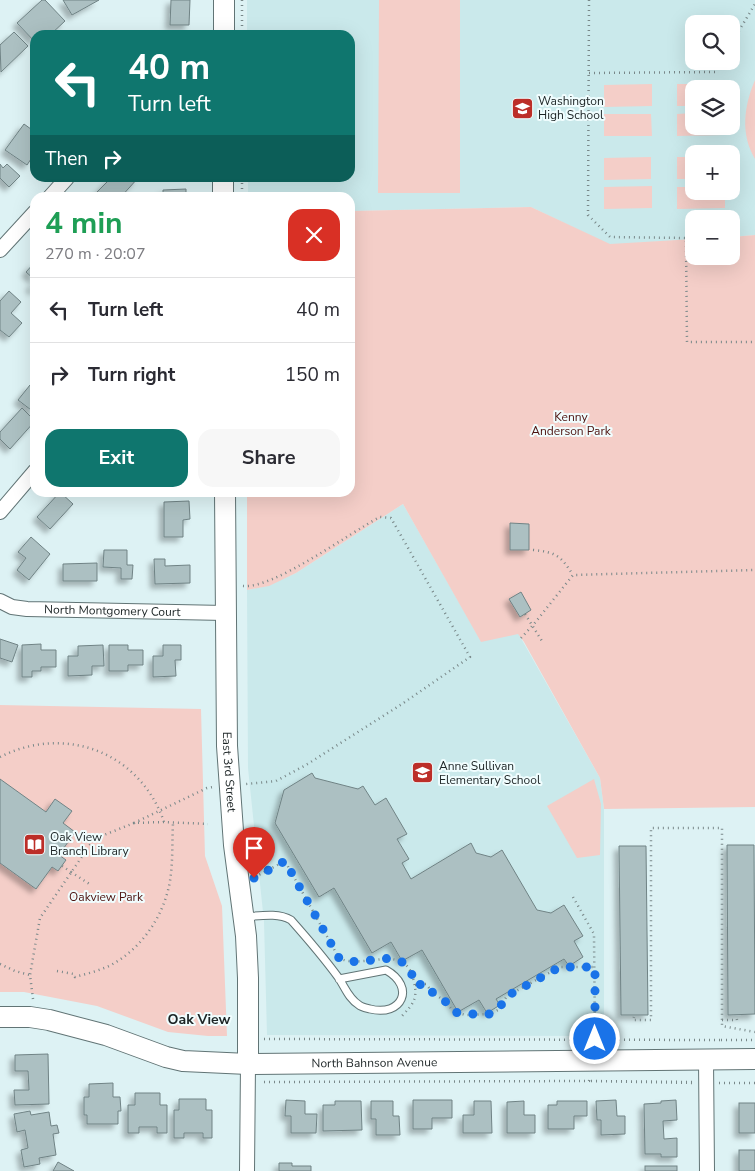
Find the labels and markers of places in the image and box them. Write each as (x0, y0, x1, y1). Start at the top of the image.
place label: Washington High School (538, 93, 604, 123)
school or university icon: Washington High School (510, 96, 534, 120)
place label: Anne Sullivan Elementary School (439, 758, 541, 788)
school or university icon: Anne Sullivan Elementary School (411, 761, 435, 785)
pin (233, 827, 275, 878)
place label: Oak View Branch Library (50, 829, 130, 859)
library icon: Oak View Branch Library (22, 832, 46, 856)

